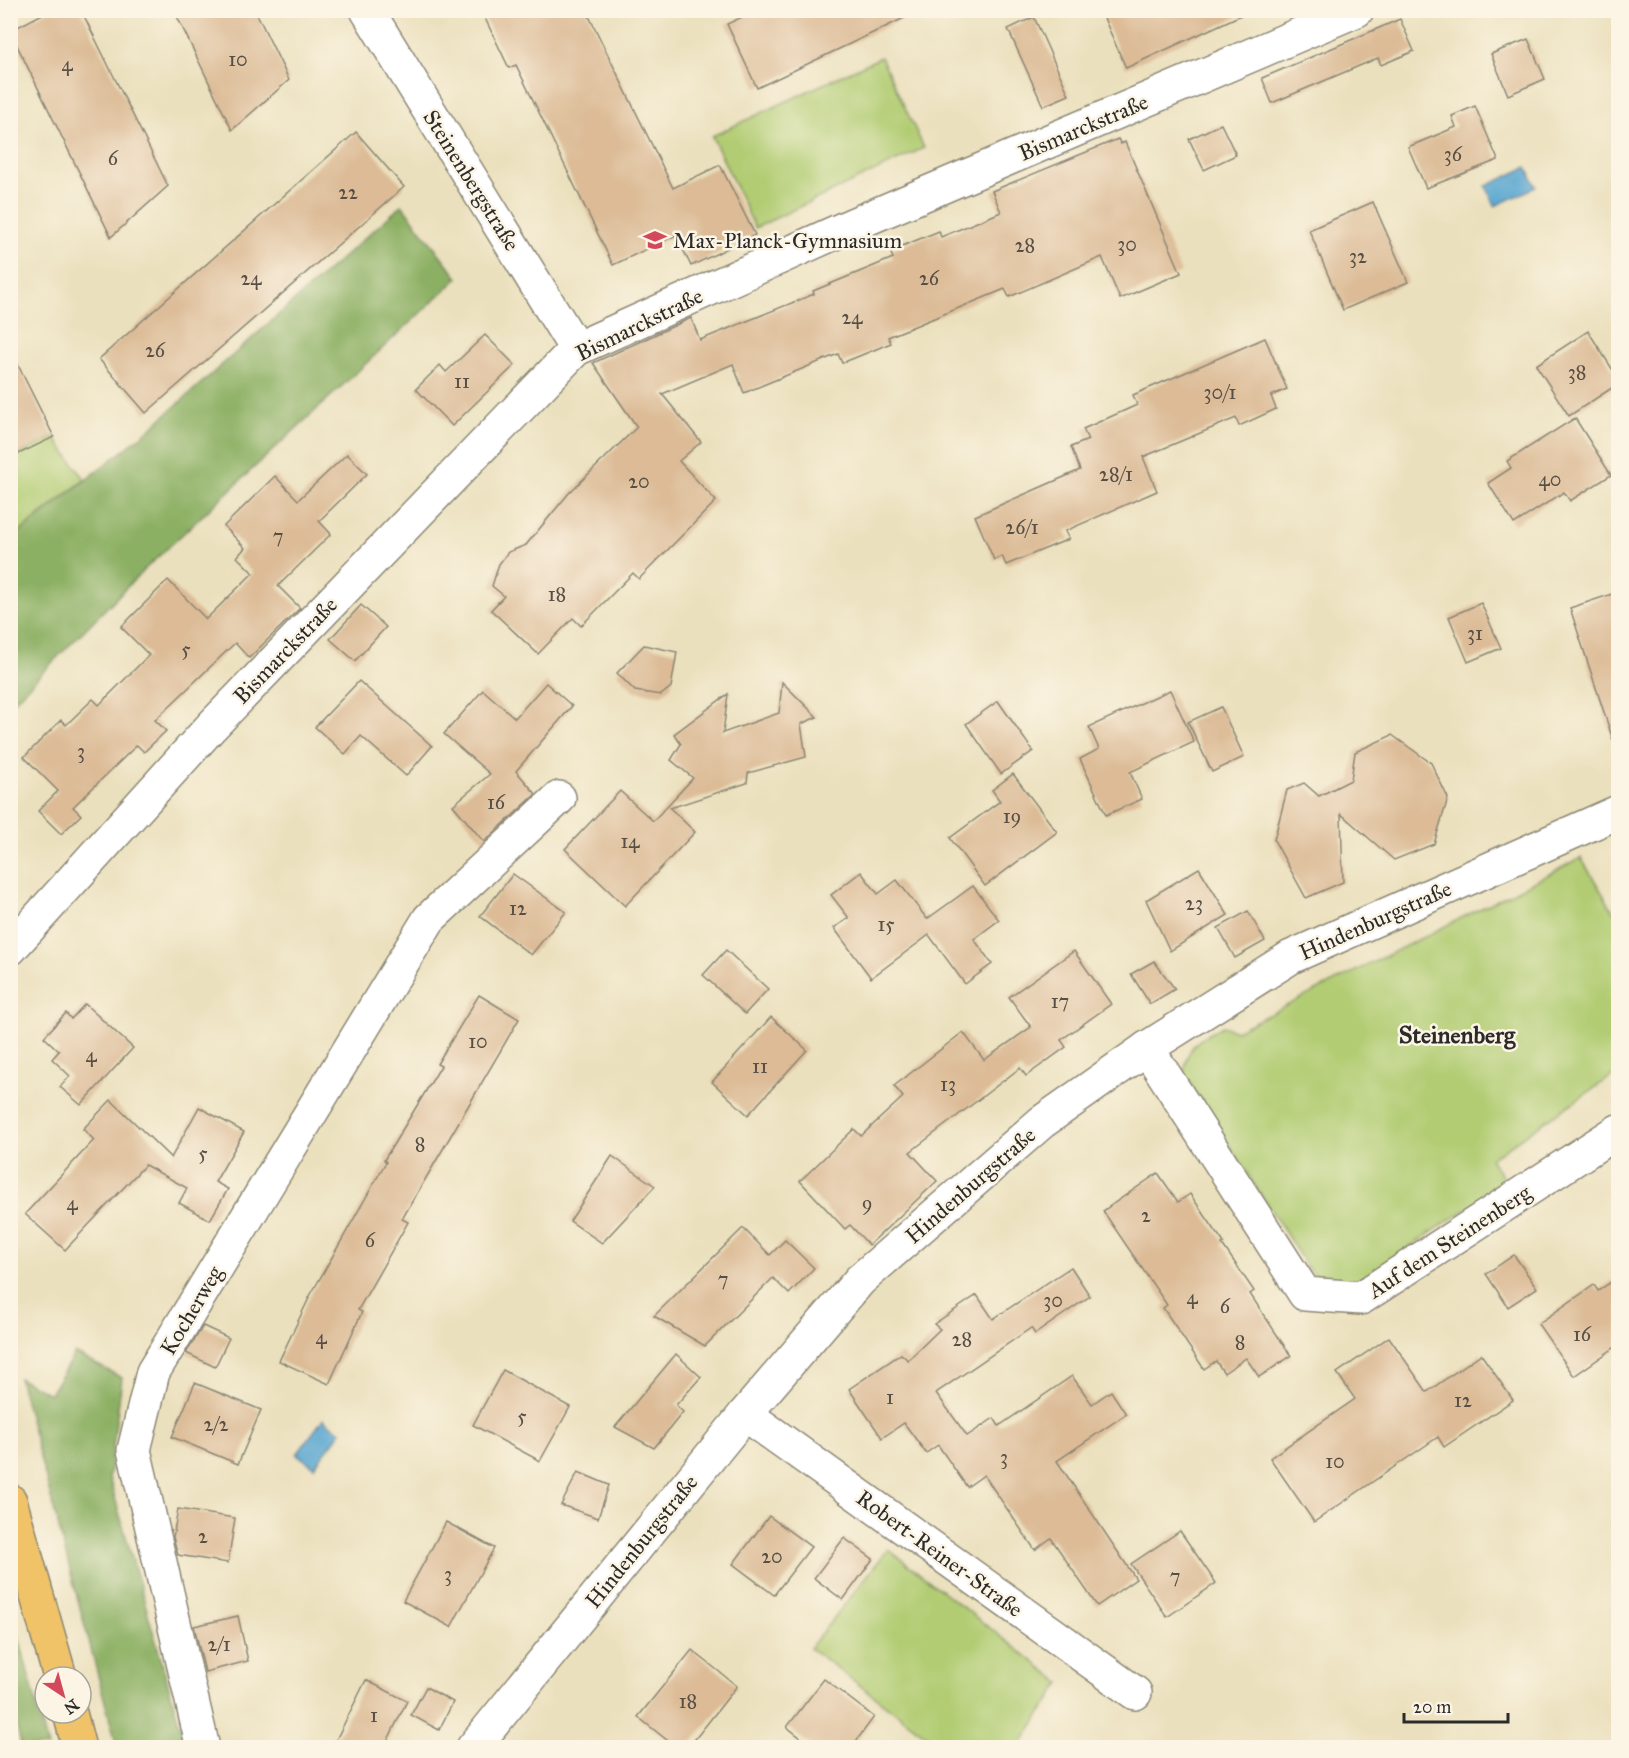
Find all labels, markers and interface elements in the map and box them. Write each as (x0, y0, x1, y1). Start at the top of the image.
house number: 10 (228, 47, 248, 71)
house number: 4 (61, 52, 73, 76)
street label: Bismarckstraße (1014, 88, 1152, 167)
street label: Steinenbergstraße (418, 105, 526, 256)
house number: 36 (1444, 142, 1463, 166)
house number: 6 (108, 146, 119, 170)
house number: 22 (338, 180, 358, 204)
school or university icon: Max-Planck-Gymnasium (642, 227, 668, 253)
place label: Max-Planck-Gymnasium (673, 227, 903, 254)
house number: 30 (1117, 232, 1137, 256)
house number: 28 (1015, 233, 1035, 257)
house number: 32 (1349, 244, 1367, 268)
house number: 24 (240, 266, 262, 290)
house number: 26 (919, 266, 940, 290)
street label: Bismarckstraße (571, 282, 707, 367)
house number: 24 (841, 305, 863, 329)
house number: 26 (145, 338, 166, 362)
house number: 38 (1568, 360, 1586, 384)
house number: 11 (454, 369, 470, 393)
house number: 30/1 (1204, 380, 1237, 404)
house number: 28/1 (1099, 462, 1133, 486)
house number: 40 (1539, 467, 1561, 491)
house number: 20 (628, 469, 650, 493)
house number: 26/1 (1005, 515, 1039, 539)
house number: 7 (273, 524, 283, 548)
house number: 18 (548, 582, 566, 606)
street label: Bismarckstraße (228, 591, 343, 709)
house number: 31 (1467, 621, 1483, 645)
house number: 5 (181, 637, 191, 661)
house number: 3 (77, 739, 85, 763)
house number: 16 (487, 790, 506, 814)
house number: 19 (1003, 804, 1021, 828)
house number: 14 (620, 829, 640, 853)
street label: Hindenburgstraße (1295, 875, 1455, 966)
house number: 23 (1185, 891, 1203, 915)
house number: 12 (509, 896, 527, 920)
house number: 15 (877, 912, 895, 936)
house number: 17 (1051, 989, 1069, 1013)
district label: Steinenberg (1399, 1020, 1516, 1050)
house number: 10 (468, 1029, 488, 1053)
house number: 4 (85, 1043, 97, 1067)
house number: 11 (752, 1054, 768, 1078)
house number: 13 (940, 1072, 956, 1096)
street label: Hindenburgstraße (900, 1121, 1041, 1249)
house number: 8 (415, 1132, 425, 1156)
house number: 5 (198, 1141, 208, 1165)
street label: Auf dem Steinenberg (1362, 1178, 1536, 1305)
house number: 4 (66, 1191, 78, 1215)
house number: 9 (862, 1191, 872, 1215)
house number: 2 (1141, 1203, 1151, 1227)
house number: 6 (365, 1228, 376, 1252)
street label: Kocherweg (154, 1260, 229, 1360)
house number: 7 (718, 1267, 728, 1291)
house number: 4 (1186, 1285, 1198, 1309)
house number: 30 (1043, 1288, 1063, 1312)
house number: 6 (1220, 1294, 1231, 1318)
house number: 16 (1573, 1322, 1592, 1346)
house number: 4 (315, 1325, 327, 1349)
house number: 28 (952, 1327, 972, 1351)
house number: 8 (1235, 1330, 1245, 1354)
house number: 1 (886, 1385, 894, 1409)
house number: 12 (1454, 1388, 1472, 1412)
house number: 5 (517, 1404, 527, 1428)
house number: 2/2 (203, 1412, 229, 1436)
house number: 3 (1000, 1445, 1008, 1469)
house number: 10 (1325, 1449, 1345, 1473)
street label: Hindenburgstraße (579, 1469, 703, 1613)
street label: Robert-Reiner-Straße (851, 1484, 1028, 1623)
house number: 2 (198, 1524, 208, 1548)
house number: 20 (761, 1544, 783, 1568)
house number: 3 (444, 1562, 452, 1586)
house number: 7 (1170, 1564, 1180, 1588)
house number: 2/1 (207, 1632, 231, 1656)
north arrow (33, 1665, 93, 1725)
scale bar (1404, 1686, 1508, 1724)
house number: 18 (679, 1689, 697, 1713)
text: N (60, 1695, 83, 1719)
text: 20 m (1413, 1696, 1451, 1718)
house number: 1 (370, 1703, 378, 1727)

